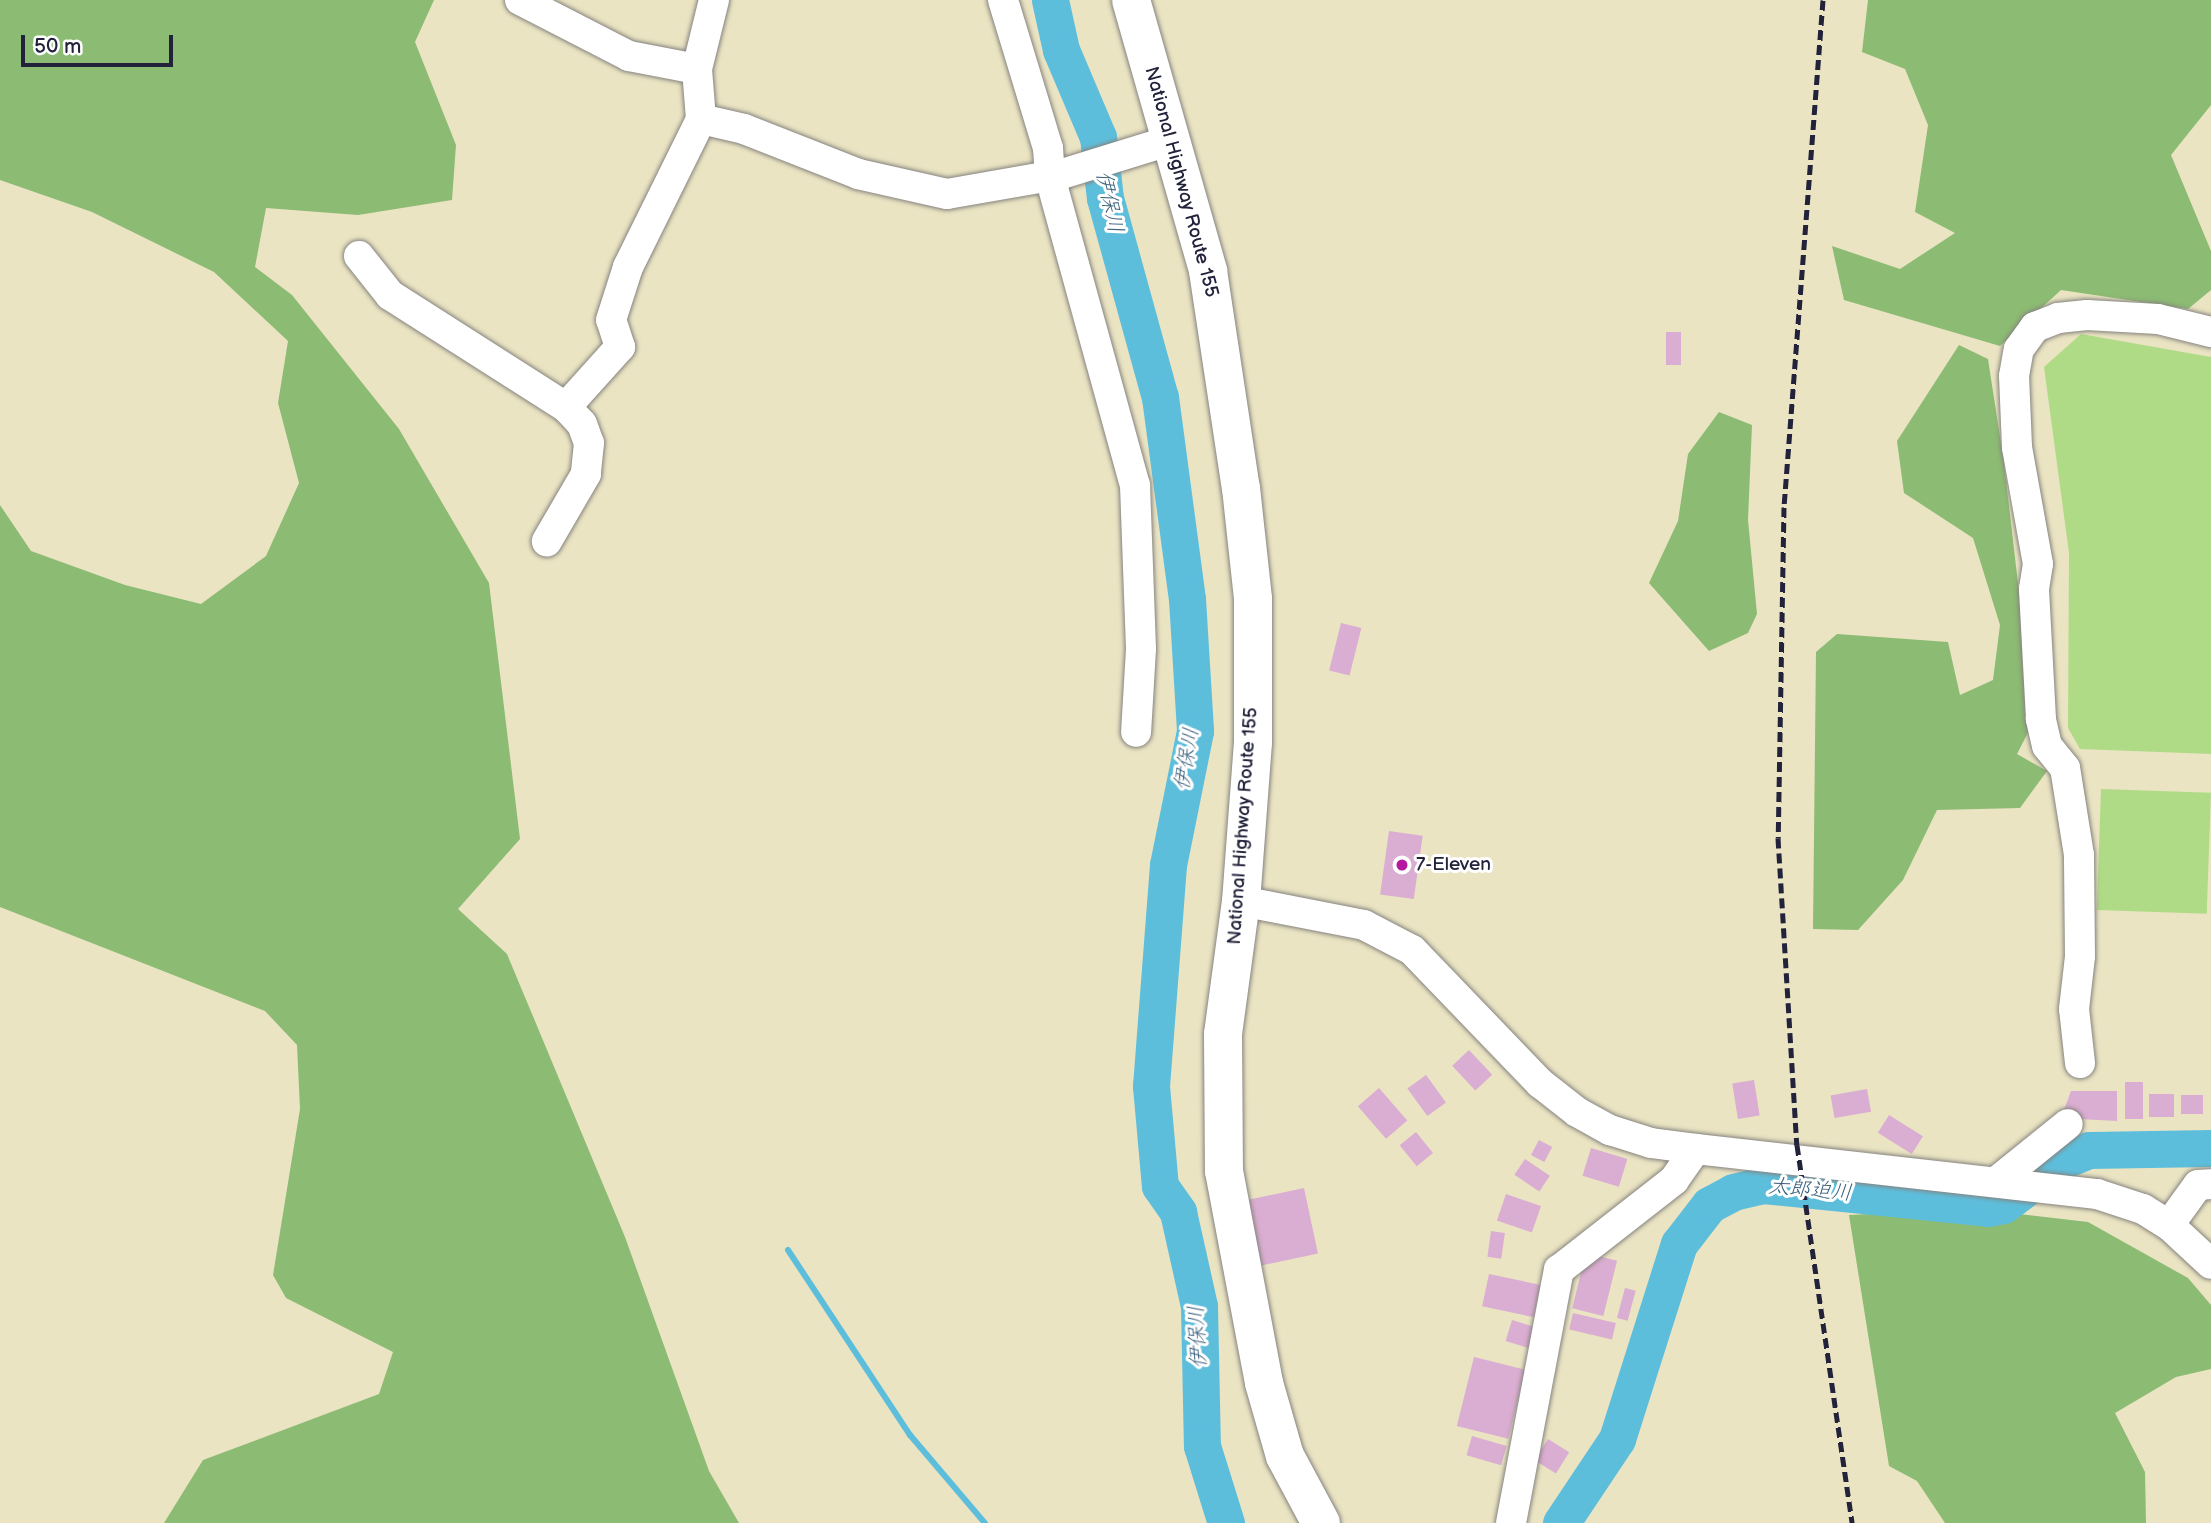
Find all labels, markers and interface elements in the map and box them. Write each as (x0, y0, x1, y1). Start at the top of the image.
scale bar (24, 21, 177, 65)
text: 50 m (34, 34, 81, 59)
street label: National Highway Route 155 (1139, 64, 1223, 300)
water label: 伊保川 (1090, 169, 1128, 235)
street label: National Highway Route 155 (1223, 706, 1263, 946)
water label: 伊保川 (1170, 726, 1204, 792)
place label: 7-Eleven (1416, 854, 1491, 876)
marker: 7-Eleven (1394, 857, 1410, 873)
water label: 太郎迫川 (1767, 1174, 1853, 1206)
water label: 伊保川 (1184, 1305, 1212, 1369)

